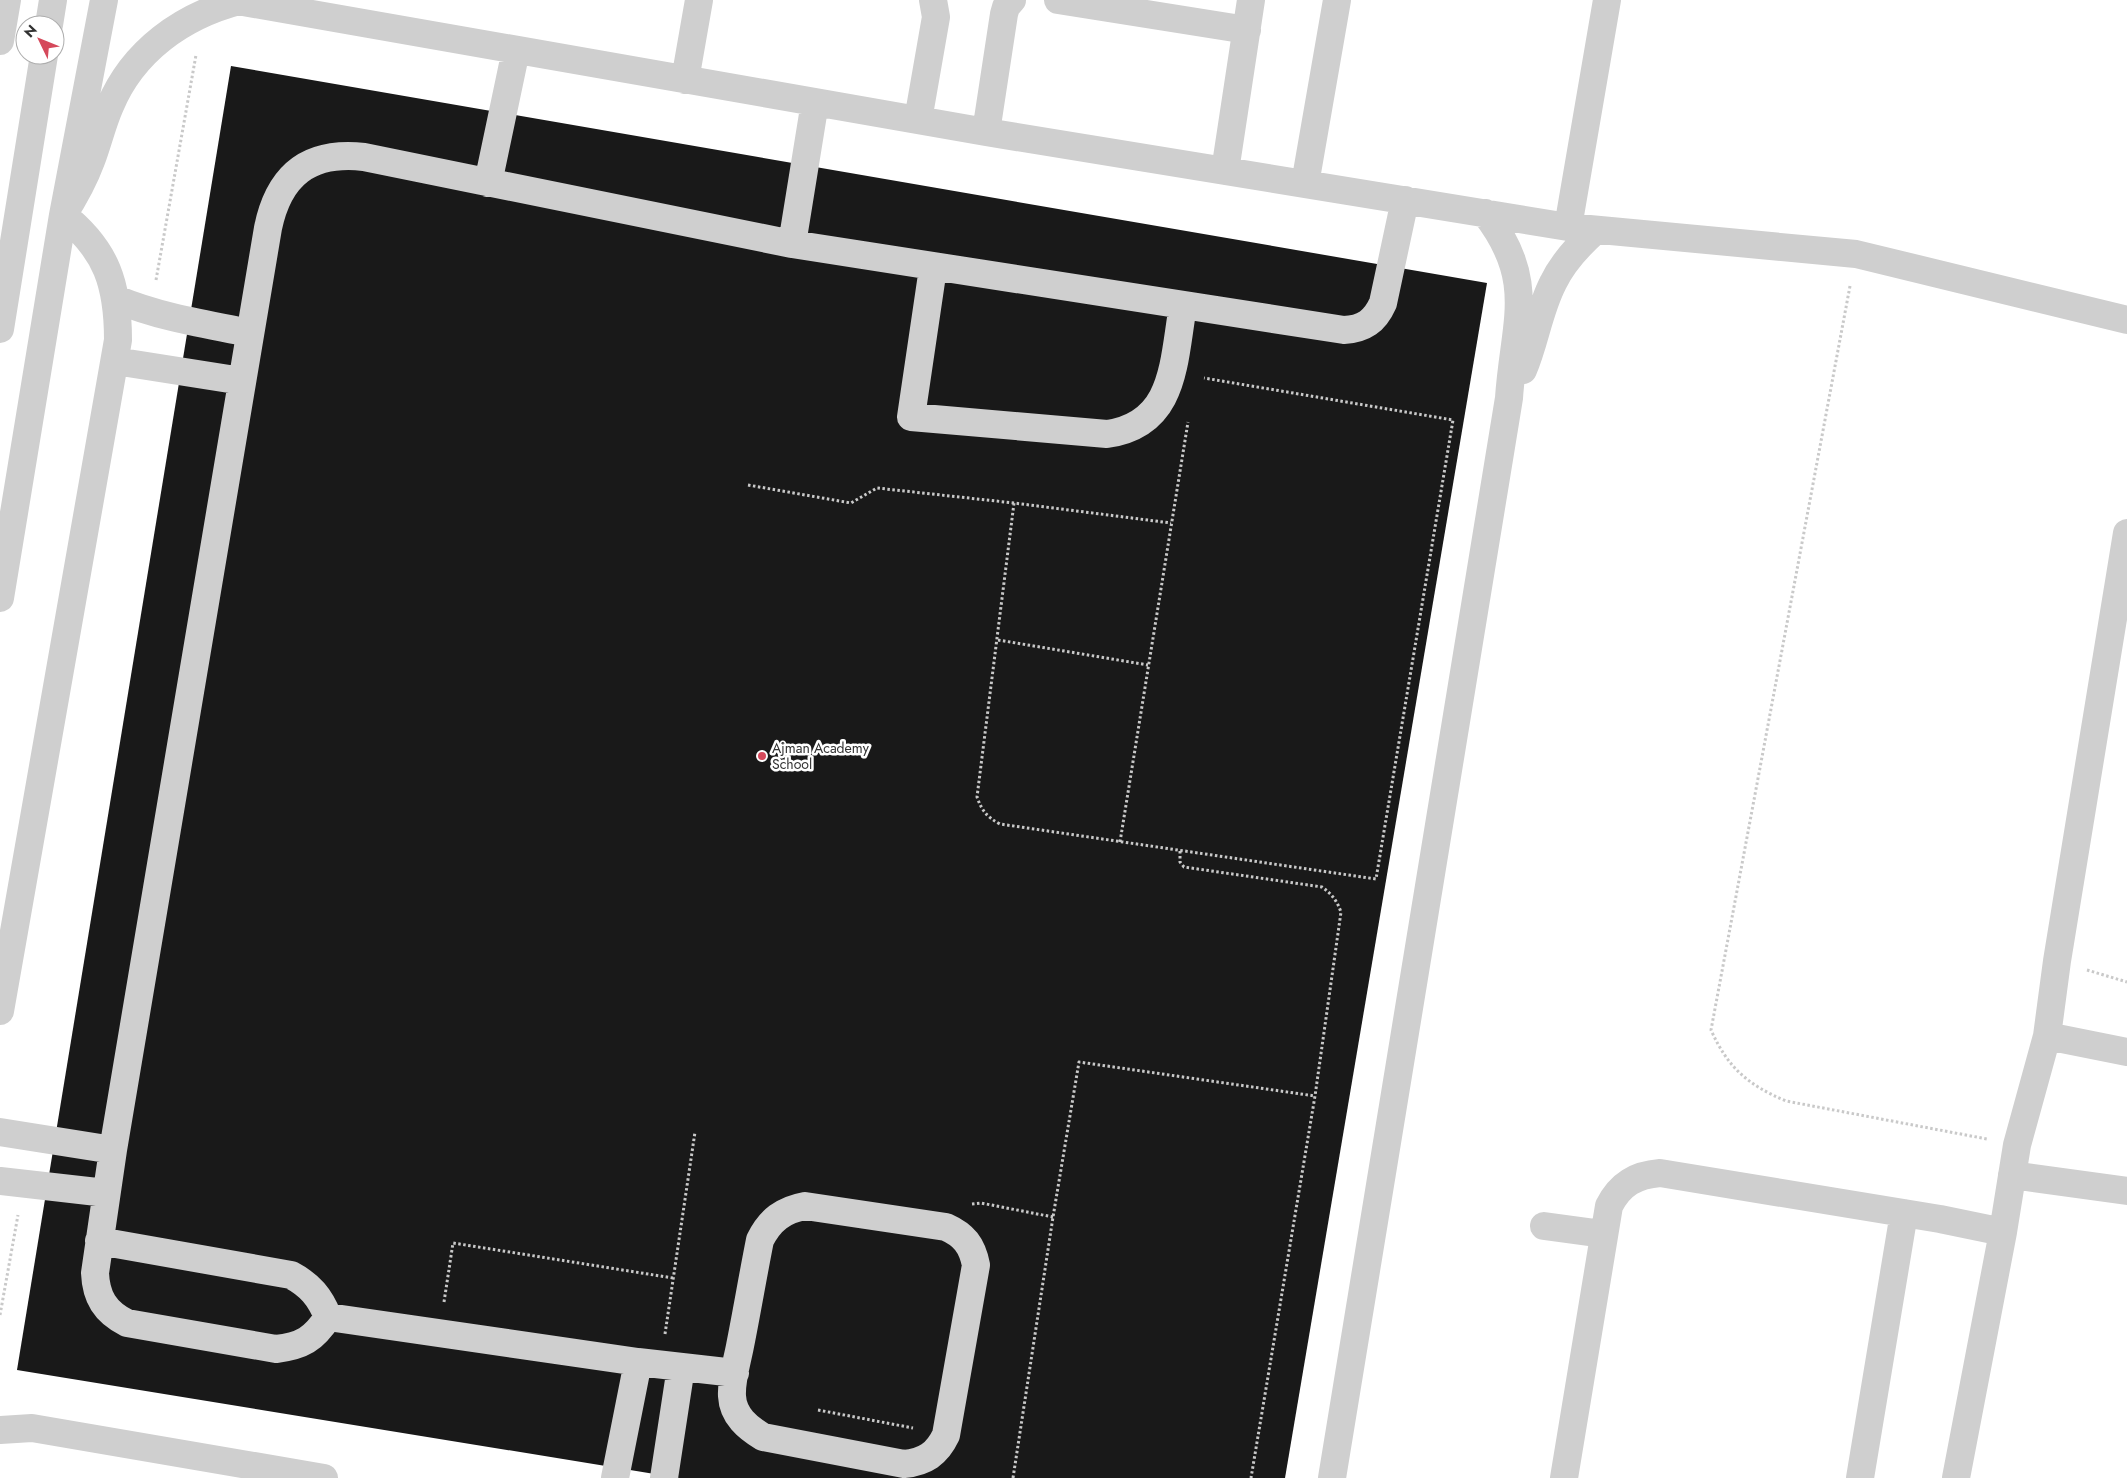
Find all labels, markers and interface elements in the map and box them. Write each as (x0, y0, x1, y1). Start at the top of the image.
north arrow (15, 15, 65, 65)
text: N (19, 20, 42, 42)
place label: Ajman Academy School (772, 738, 870, 774)
marker: Ajman Academy School (756, 750, 768, 762)

